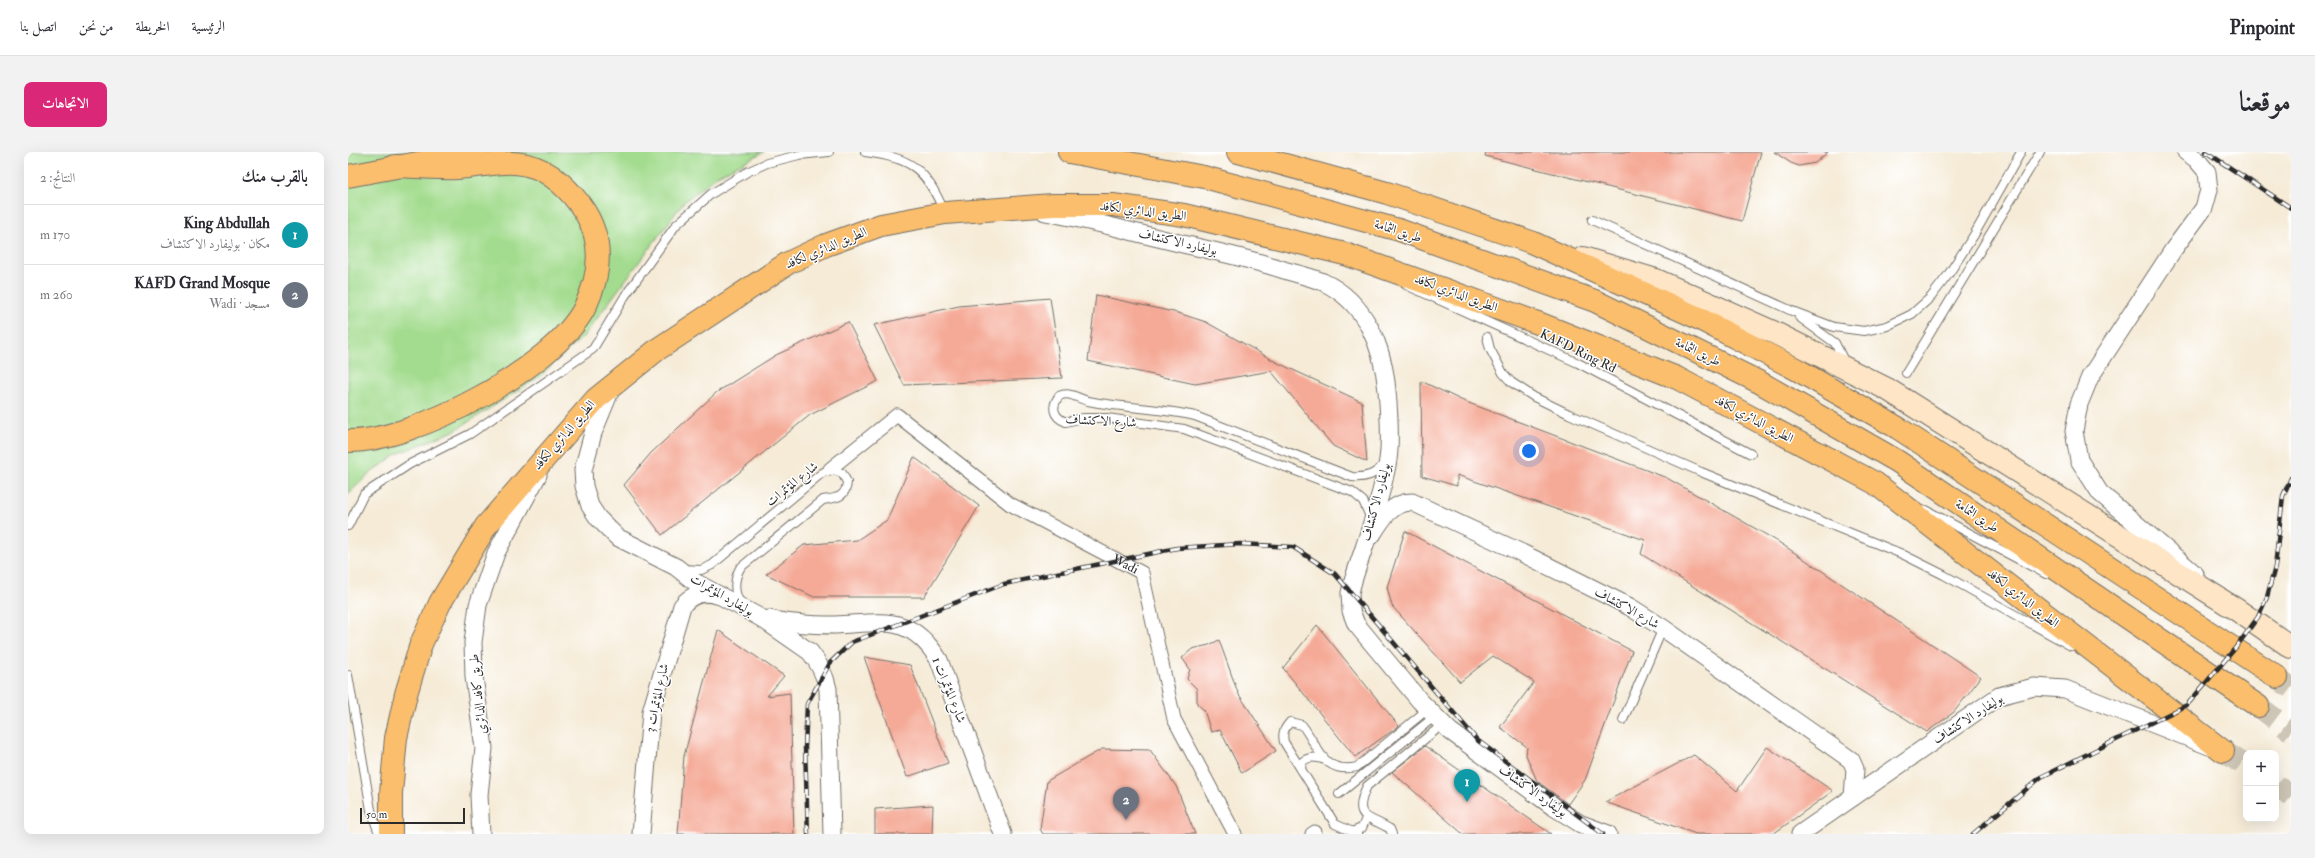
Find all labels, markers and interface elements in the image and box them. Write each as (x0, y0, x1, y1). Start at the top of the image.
text: Pinpoint (2230, 16, 2295, 40)
text: اتصل بنا (20, 18, 57, 35)
text: من نحن (79, 18, 113, 35)
text: الخريطة (135, 18, 169, 35)
text: الرئيسية (191, 18, 225, 35)
button: الاتجاهات (24, 82, 107, 127)
text: موقعنا (2239, 85, 2291, 120)
text: بالقرب منك (242, 166, 308, 187)
text: النتائج: 2 (40, 170, 75, 186)
street label: الطريق الدائري لكافد (1099, 198, 1187, 226)
text: King Abdullah (183, 214, 270, 233)
street label: طريق الثمامة (1372, 216, 1424, 246)
street label: الطريق الدائري لكافد (783, 224, 870, 274)
street label: بوليفارد الاكتشاف (1137, 225, 1219, 259)
text: 170 m (40, 227, 70, 243)
text: 1 (293, 227, 297, 243)
text: مكان · بوليفارد الاكتشاف (160, 236, 270, 252)
street label: الطريق الدائري لكافد (1412, 271, 1500, 317)
text: KAFD Grand Mosque (134, 274, 270, 293)
text: 260 m (40, 287, 73, 303)
text: 2 (292, 287, 298, 303)
text: مسجد · Wadi (209, 296, 270, 312)
street label: KAFD Ring Rd (1537, 326, 1619, 377)
street label: طريق الثمامة (1673, 334, 1723, 370)
street label: الطريق الدائري لكافد (1711, 391, 1796, 448)
street label: الطريق الدائري لكافد (529, 397, 600, 474)
street label: شارع الاكتشاف (1065, 411, 1137, 434)
your location (1519, 441, 1539, 461)
street label: شارع المؤتمرات (763, 458, 823, 512)
street label: بوليفارد الاكتشاف (1358, 461, 1394, 543)
street label: طريق الثمامة (1952, 496, 2002, 536)
street label: Wadi (1109, 550, 1142, 578)
street label: الطريق الدائري لكافد (1983, 565, 2062, 633)
street label: بوليفارد المؤتمرات (687, 570, 757, 620)
street label: شارع الاكتشاف (1590, 584, 1662, 635)
street label: طريق كافد الدائري (466, 653, 492, 735)
street label: شارع المؤتمرات 1 (926, 655, 969, 726)
street label: شارع المؤتمرات 3 (642, 662, 675, 735)
street label: بوليفارد الاكتشاف (1930, 690, 2006, 748)
map controls (2243, 750, 2279, 822)
button: + (2243, 750, 2279, 786)
street label: بوليفارد الاكتشاف (1496, 761, 1570, 821)
pin: 1 (1454, 769, 1480, 802)
button: − (2243, 786, 2279, 822)
pin: 2 (1113, 787, 1139, 820)
scale bar (360, 806, 465, 825)
text: 50 m (366, 808, 387, 821)

